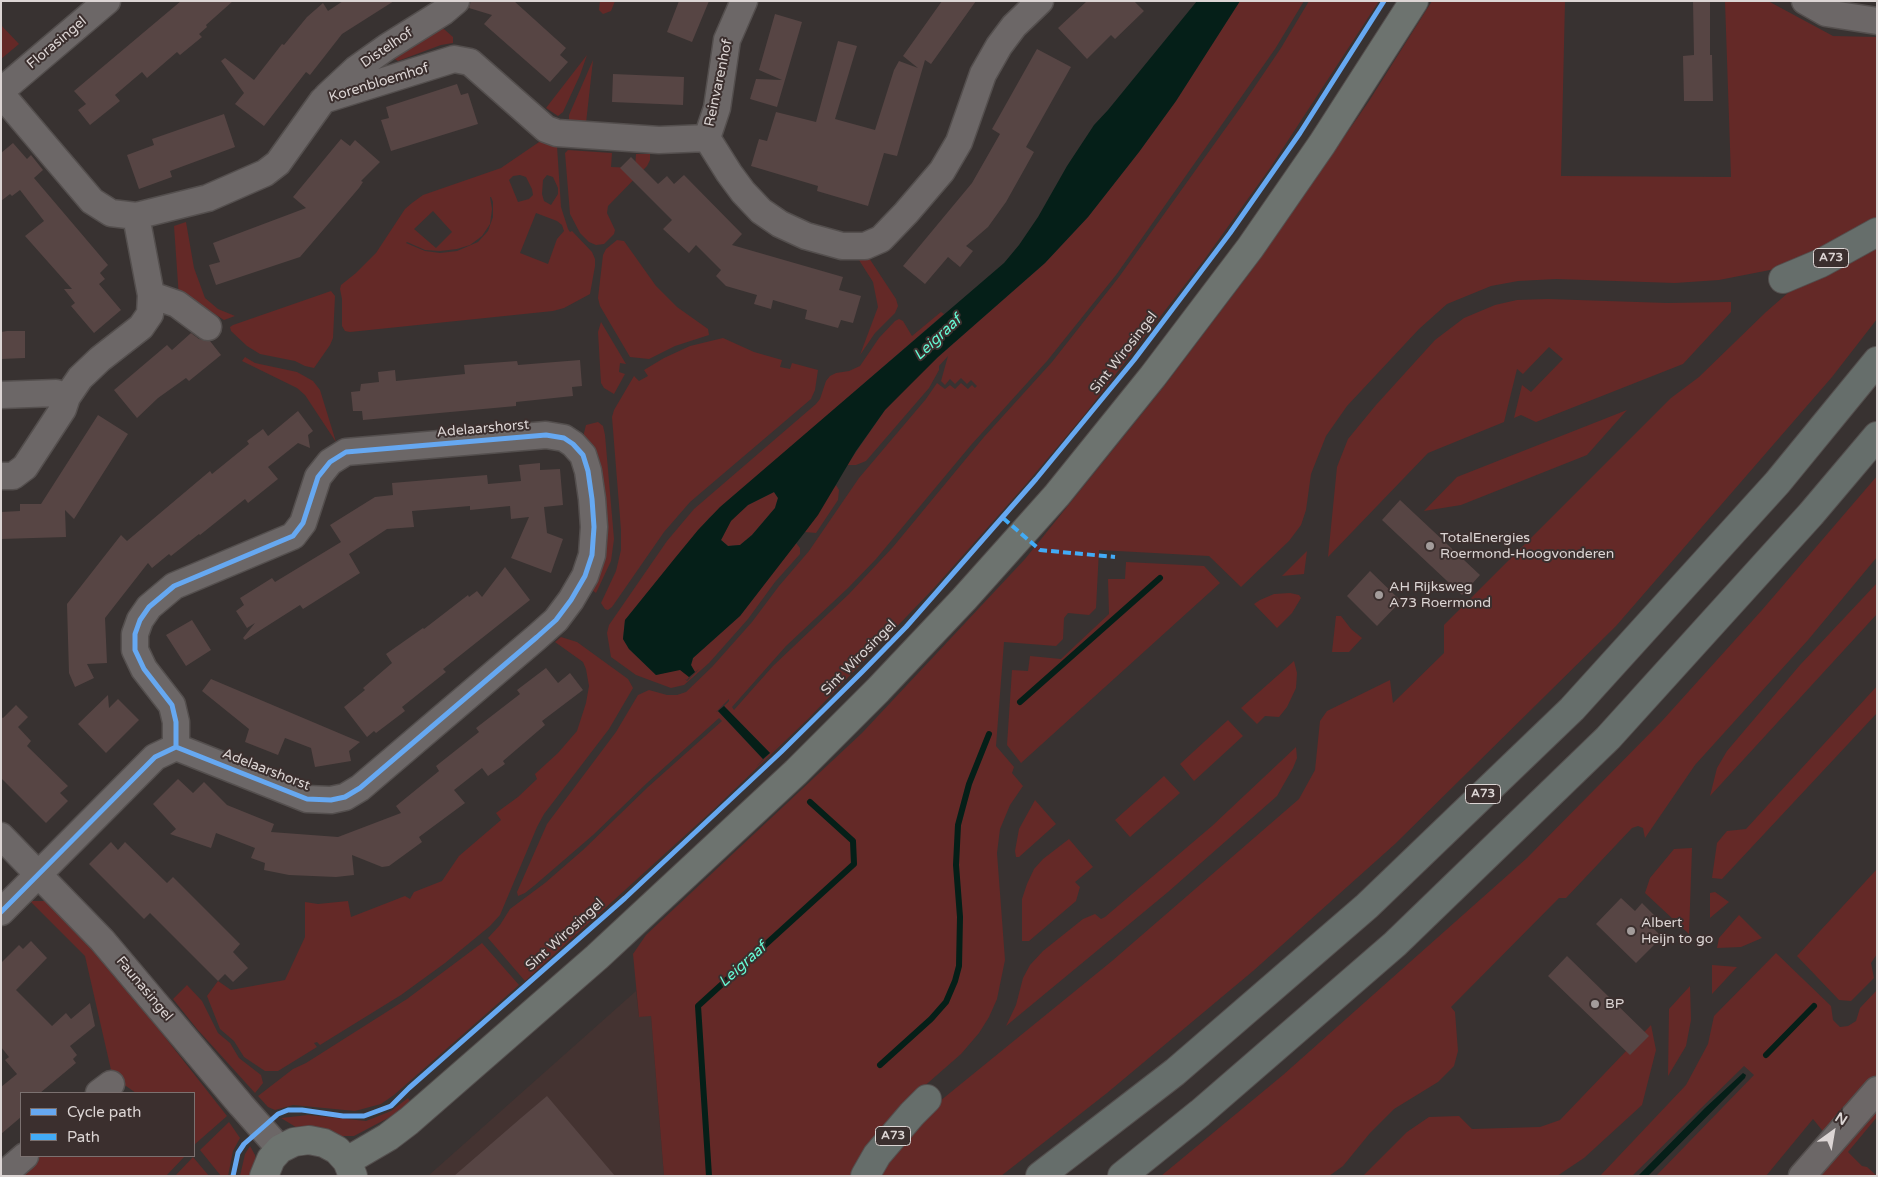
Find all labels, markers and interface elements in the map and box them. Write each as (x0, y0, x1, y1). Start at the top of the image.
street label: Florasingel (24, 13, 90, 73)
street label: Distelhof (358, 24, 416, 72)
street label: Reinvarenhof (702, 38, 736, 128)
street label: Korenbloemhof (327, 60, 431, 106)
road number: A73 (1814, 248, 1848, 268)
street label: Sint Wirosingel (1087, 309, 1161, 397)
water label: Leigraaf (910, 311, 966, 365)
street label: Adelaarshorst (436, 417, 530, 441)
place label: TotalEnergies Roermond-Hoogvonderen (1440, 530, 1614, 562)
marker: TotalEnergies Roermond-Hoogvonderen (1424, 540, 1436, 552)
place label: AH Rijksweg A73 Roermond (1389, 579, 1491, 612)
marker: AH Rijksweg A73 Roermond (1373, 589, 1385, 601)
street label: Sint Wirosingel (818, 617, 900, 699)
street label: Adelaarshorst (220, 746, 312, 794)
road number: A73 (1466, 784, 1500, 804)
street label: Sint Wirosingel (522, 895, 608, 975)
place label: Albert Heijn to go (1641, 915, 1713, 948)
marker: Albert Heijn to go (1625, 925, 1637, 937)
water label: Leigraaf (715, 939, 771, 991)
street label: Faunasingel (112, 953, 176, 1025)
place label: BP (1605, 996, 1624, 1012)
marker: BP (1589, 998, 1601, 1010)
legend (20, 1092, 195, 1157)
text: Cycle path (67, 1103, 141, 1121)
north arrow (1808, 1107, 1858, 1157)
text: N (1832, 1109, 1850, 1129)
road number: A73 (876, 1126, 910, 1146)
text: Path (67, 1128, 100, 1146)

